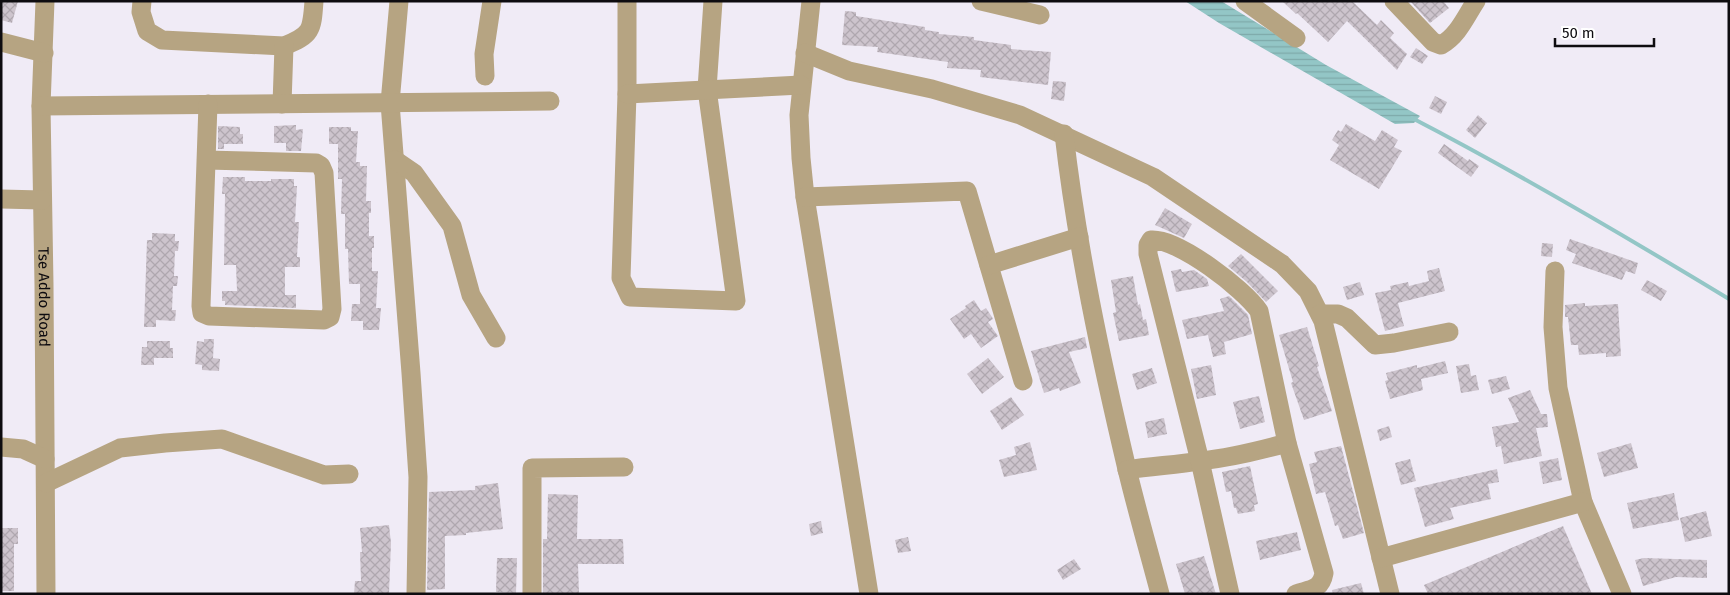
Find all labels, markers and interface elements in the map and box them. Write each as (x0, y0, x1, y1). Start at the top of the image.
scale bar (1555, 15, 1654, 47)
text: 50 m (1562, 24, 1595, 42)
street label: Tse Addo Road (34, 247, 53, 347)

